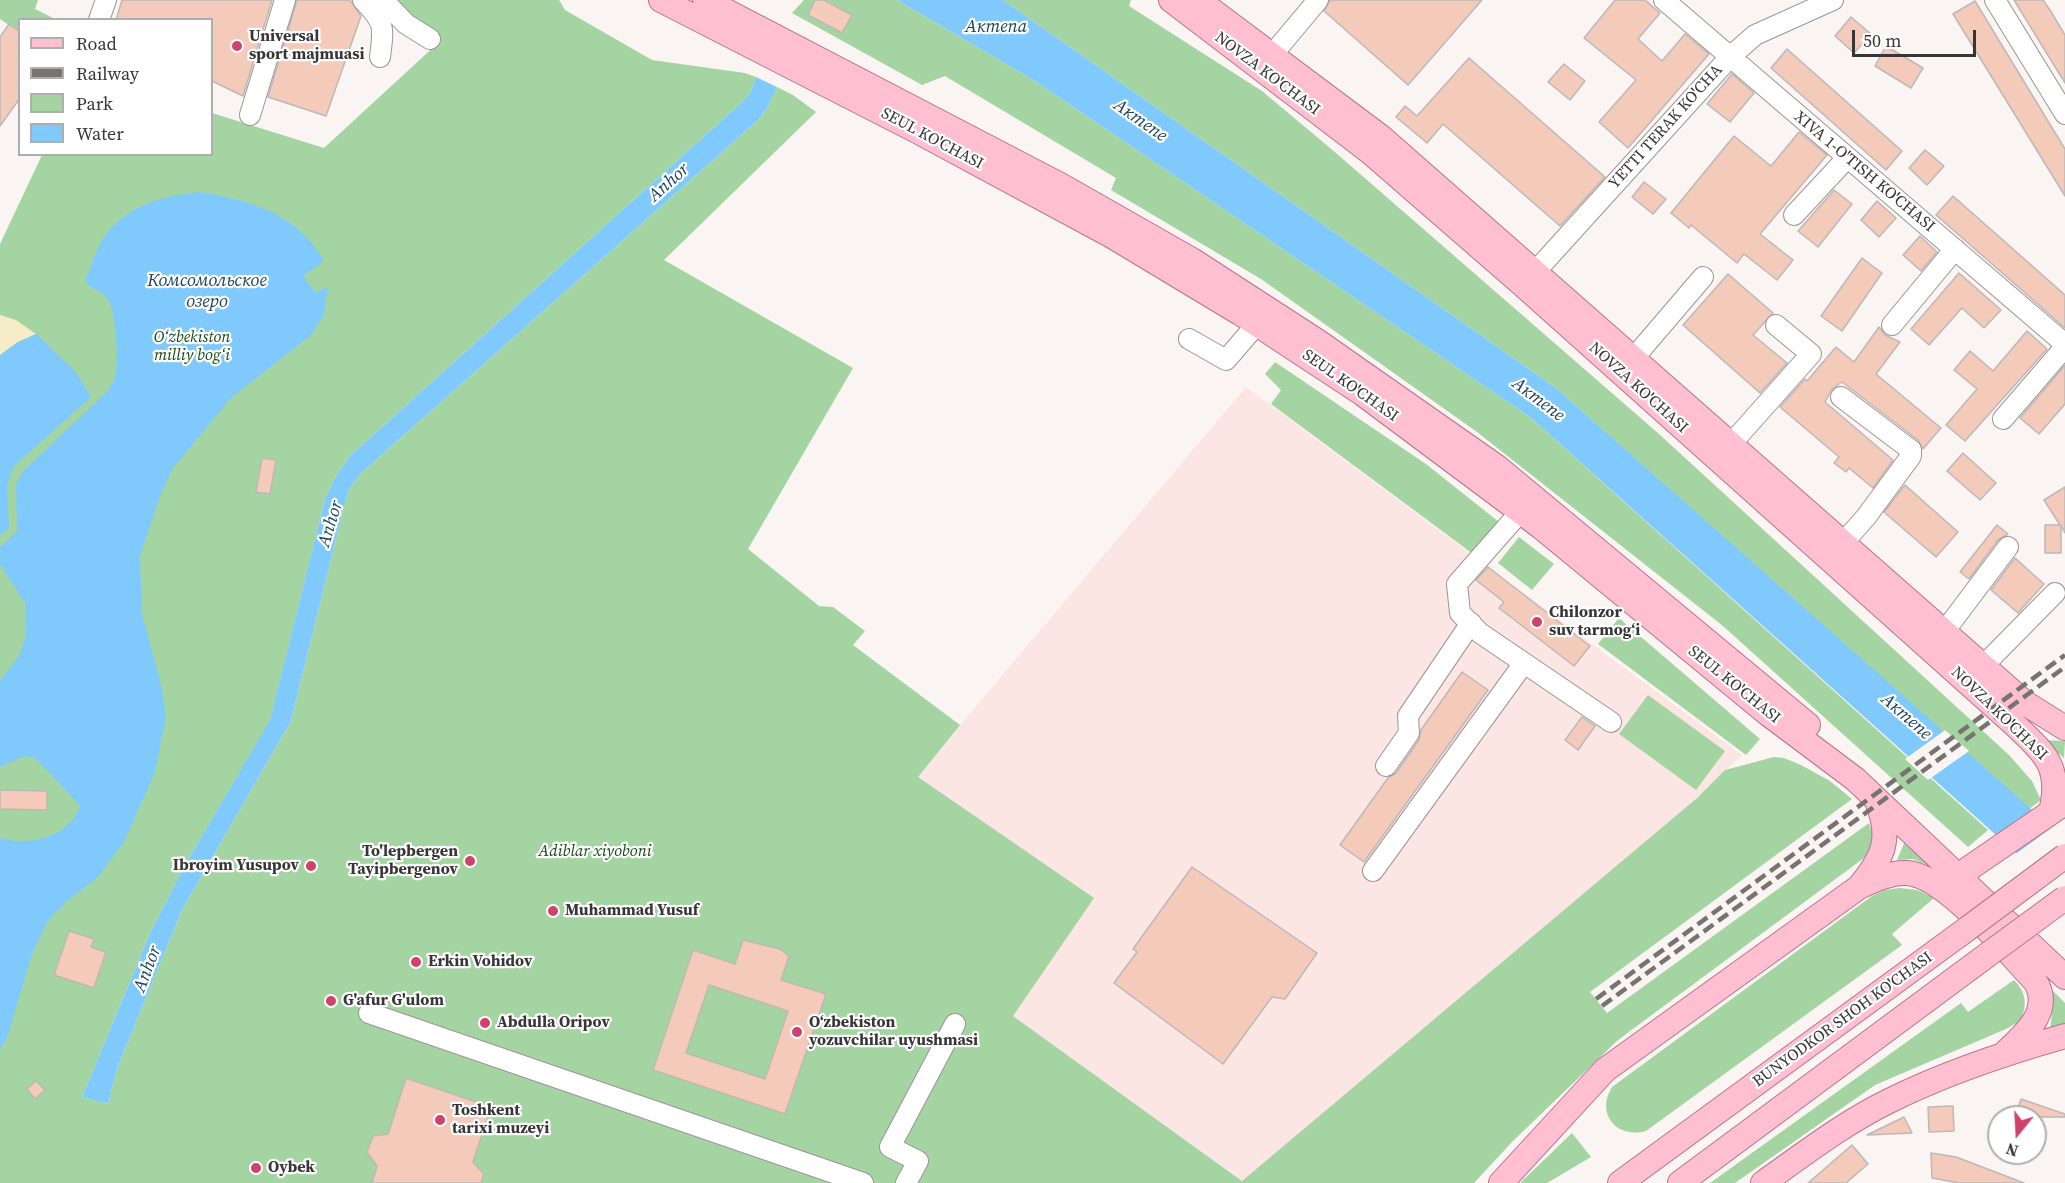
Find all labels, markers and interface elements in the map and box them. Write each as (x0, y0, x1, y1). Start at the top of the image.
water label: Актепа (965, 16, 1027, 38)
legend (18, 18, 213, 156)
scale bar (1855, 18, 1980, 56)
place label: Universal sport majmuasi (249, 27, 364, 65)
street label: NOVZA KO'CHASI (1211, 28, 1323, 120)
text: 50 m (1863, 28, 1901, 53)
text: Road (76, 31, 117, 56)
marker: Universal sport majmuasi (230, 39, 244, 53)
text: Railway (76, 61, 139, 86)
street label: YETTI TERAK KO'CHA (1605, 61, 1727, 193)
text: Park (76, 91, 113, 116)
water label: Актепе (1109, 95, 1171, 147)
street label: SEUL KO'CHASI (878, 104, 986, 174)
street label: XIVA 1-O'TISH KO'CHASI (1790, 108, 1938, 236)
text: Water (76, 121, 124, 146)
water label: Anhor (644, 159, 694, 207)
water label: Комсомольское озеро (147, 270, 267, 312)
park label: Oʻzbekiston milliy bogʻi (154, 328, 230, 366)
street label: NOVZA KO'CHASI (1584, 338, 1692, 438)
street label: SEUL KO'CHASI (1298, 346, 1402, 426)
water label: Актепе (1508, 373, 1568, 427)
water label: Anhor (314, 498, 348, 550)
place label: Chilonzor suv tarmog‘i (1549, 603, 1640, 641)
marker: Chilonzor suv tarmog‘i (1530, 615, 1544, 629)
street label: SEUL KO'CHASI (1684, 642, 1784, 728)
street label: NOVZA KO'CHASI (1947, 663, 2051, 765)
water label: Актепе (1876, 689, 1936, 745)
place label: To'lepbergen Tayipbergenov (348, 842, 458, 880)
park label: Adiblar xiyoboni (538, 842, 652, 862)
marker: To'lepbergen Tayipbergenov (463, 854, 477, 868)
place label: Ibroyim Yusupov (173, 856, 299, 876)
marker: Ibroyim Yusupov (304, 859, 318, 873)
place label: Muhammad Yusuf (565, 901, 698, 921)
marker: Muhammad Yusuf (546, 904, 560, 918)
water label: Anhor (129, 943, 167, 995)
street label: BUNYODKOR SHOH KO'CHASI (1749, 948, 1937, 1092)
place label: Erkin Vohidov (428, 952, 532, 972)
marker: Erkin Vohidov (409, 955, 423, 969)
place label: G'afur G'ulom (343, 991, 444, 1011)
marker: G'afur G'ulom (324, 994, 338, 1008)
place label: Abdulla Oripov (497, 1013, 610, 1033)
place label: Oʻzbekiston yozuvchilar uyushmasi (809, 1013, 978, 1051)
marker: Abdulla Oripov (478, 1016, 492, 1030)
marker: Oʻzbekiston yozuvchilar uyushmasi (790, 1025, 804, 1039)
place label: Toshkent tarixi muzeyi (452, 1101, 549, 1139)
north arrow (1987, 1105, 2047, 1165)
marker: Toshkent tarixi muzeyi (433, 1113, 447, 1127)
text: N (2003, 1138, 2021, 1162)
place label: Oybek (268, 1158, 315, 1178)
marker: Oybek (249, 1161, 263, 1175)

